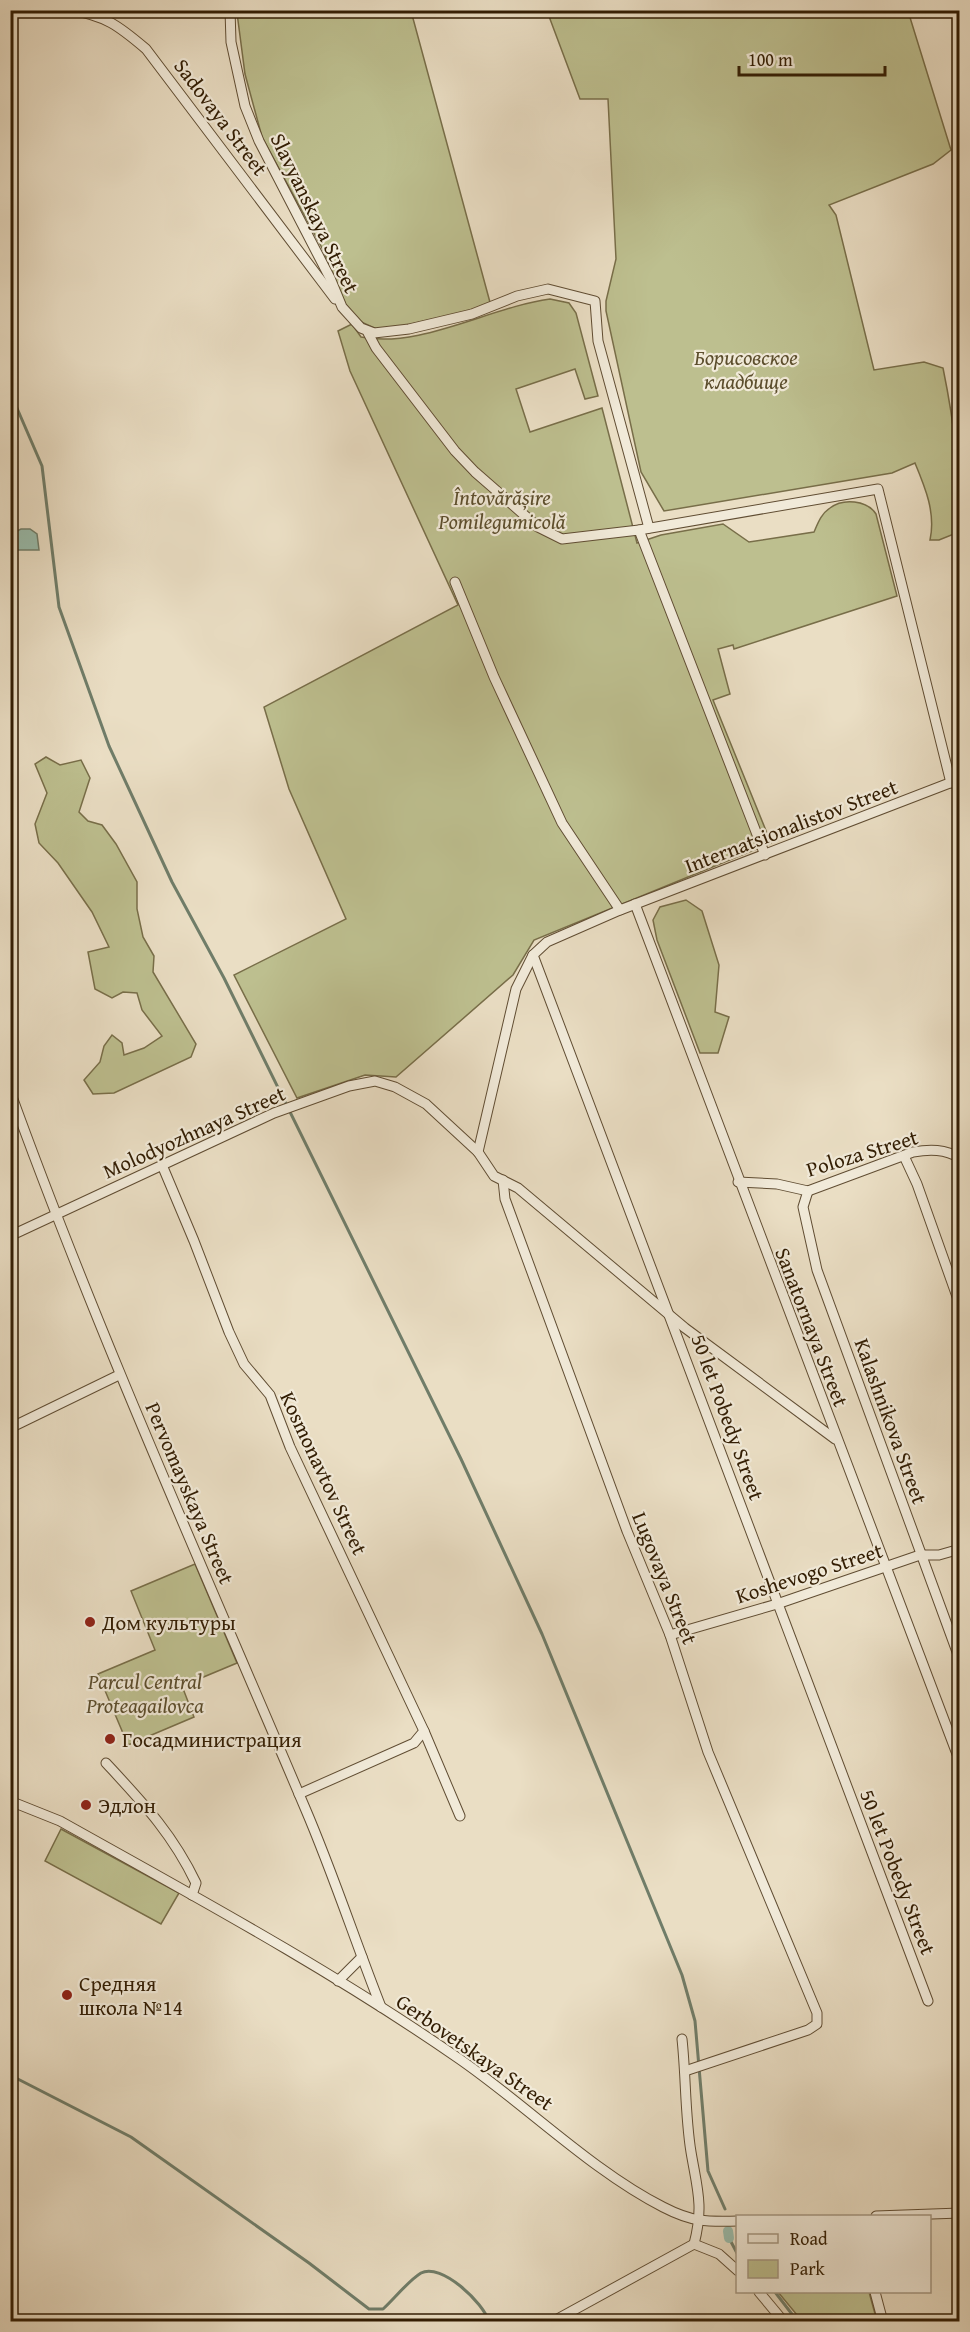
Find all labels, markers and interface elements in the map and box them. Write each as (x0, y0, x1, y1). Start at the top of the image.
scale bar (739, 39, 884, 77)
text: 100 m (748, 46, 793, 73)
street label: Sadovaya Street (167, 52, 276, 182)
street label: Slavyanskaya Street (263, 128, 368, 299)
park label: Борисовское кладбище (694, 342, 798, 397)
park label: Întovărășire Pomilegumicolă (437, 482, 566, 537)
street label: Internatsionalistov Street (680, 771, 903, 881)
street label: Molodyozhnaya Street (98, 1078, 291, 1186)
street label: Poloza Street (802, 1121, 922, 1185)
street label: Sanatornaya Street (767, 1243, 857, 1412)
street label: 50 let Pobedy Street (684, 1330, 773, 1505)
street label: Kalashnikova Street (847, 1334, 936, 1509)
street label: Kosmonavtov Street (273, 1386, 376, 1560)
street label: Pervomayskaya Street (138, 1397, 243, 1589)
street label: Lugovaya Street (624, 1507, 706, 1649)
street label: Koshevogo Street (732, 1534, 887, 1611)
place label: Дом культуры (101, 1607, 236, 1638)
marker: Дом культуры (83, 1615, 97, 1629)
park label: Parcul Central Proteagailovca (85, 1666, 204, 1721)
place label: Госадминистрация (122, 1724, 302, 1755)
marker: Госадминистрация (103, 1732, 117, 1746)
street label: 50 let Pobedy Street (852, 1785, 944, 1960)
place label: Эдлон (98, 1790, 156, 1821)
marker: Эдлон (79, 1798, 93, 1812)
place label: Средняя школа №14 (79, 1968, 183, 2023)
street label: Gerbovetskaya Street (390, 1986, 561, 2118)
marker: Средняя школа №14 (60, 1988, 74, 2002)
legend (736, 2215, 931, 2293)
text: Road (790, 2225, 828, 2252)
text: Park (790, 2255, 826, 2282)

